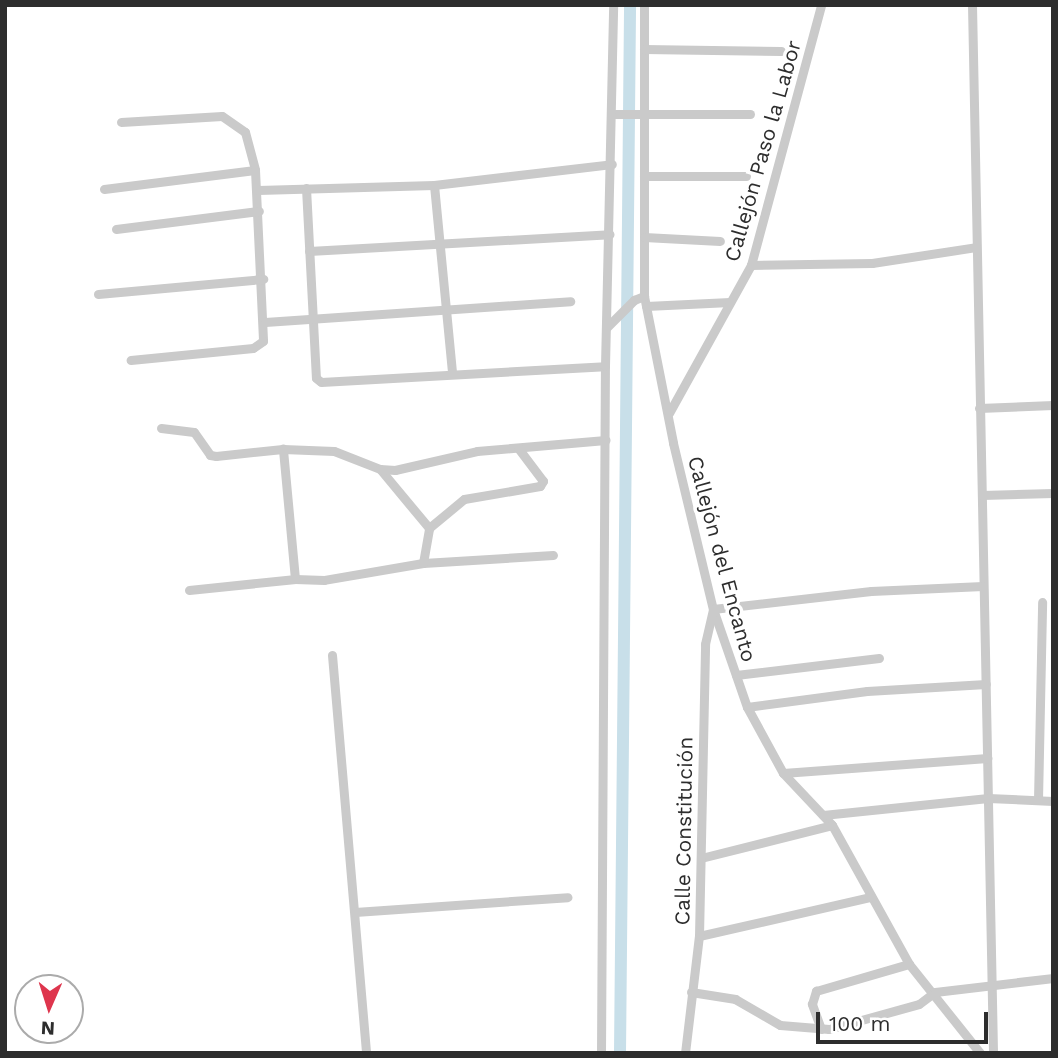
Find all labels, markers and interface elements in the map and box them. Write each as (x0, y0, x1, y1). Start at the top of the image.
street label: Callejón Paso la Labor (719, 37, 807, 265)
street label: Callejón del Encanto (682, 453, 762, 665)
street label: Calle Constitución (670, 737, 698, 925)
north arrow (14, 974, 84, 1044)
scale bar (820, 998, 992, 1042)
text: 100 m (829, 1011, 891, 1036)
text: N (40, 1017, 56, 1040)

